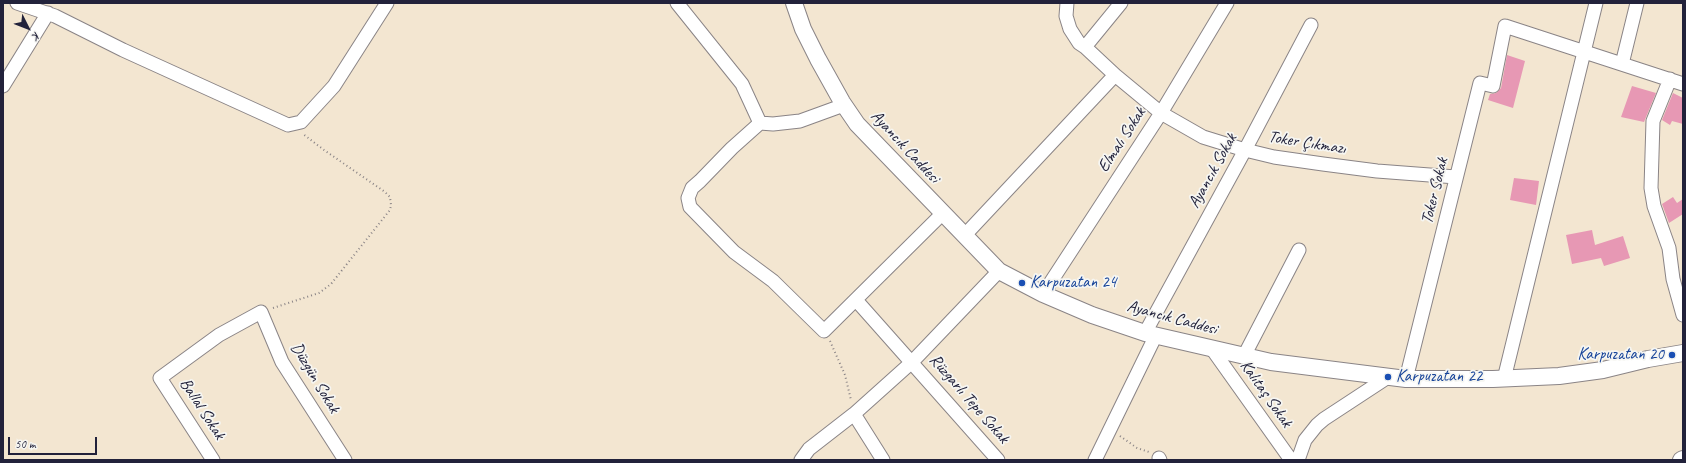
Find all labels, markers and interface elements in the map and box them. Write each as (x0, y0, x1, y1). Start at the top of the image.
north arrow (8, 8, 48, 48)
text: K (30, 29, 44, 43)
street label: Elmalı Sokak (1094, 104, 1150, 176)
street label: Ayancık Caddesi (866, 106, 944, 188)
street label: Toker Çıkmazı (1267, 127, 1347, 159)
street label: Ayancık Sokak (1184, 130, 1242, 212)
street label: Toker Sokak (1417, 156, 1453, 226)
place label: Karpuzatan 24 (1030, 273, 1116, 293)
marker: Karpuzatan 24 (1017, 278, 1027, 288)
street label: Ayancık Caddesi (1125, 296, 1219, 340)
street label: Düzgün Sokak (286, 339, 344, 417)
place label: Karpuzatan 20 (1578, 345, 1664, 365)
street label: Rüzgarlı Tepe Sokak (925, 350, 1013, 448)
marker: Karpuzatan 20 (1667, 350, 1677, 360)
street label: Kalıtaş Sokak (1235, 356, 1297, 432)
place label: Karpuzatan 22 (1396, 367, 1482, 387)
marker: Karpuzatan 22 (1383, 372, 1393, 382)
street label: Ballal Sokak (175, 374, 229, 444)
scale bar (10, 429, 99, 455)
text: 50 m (15, 436, 35, 452)

